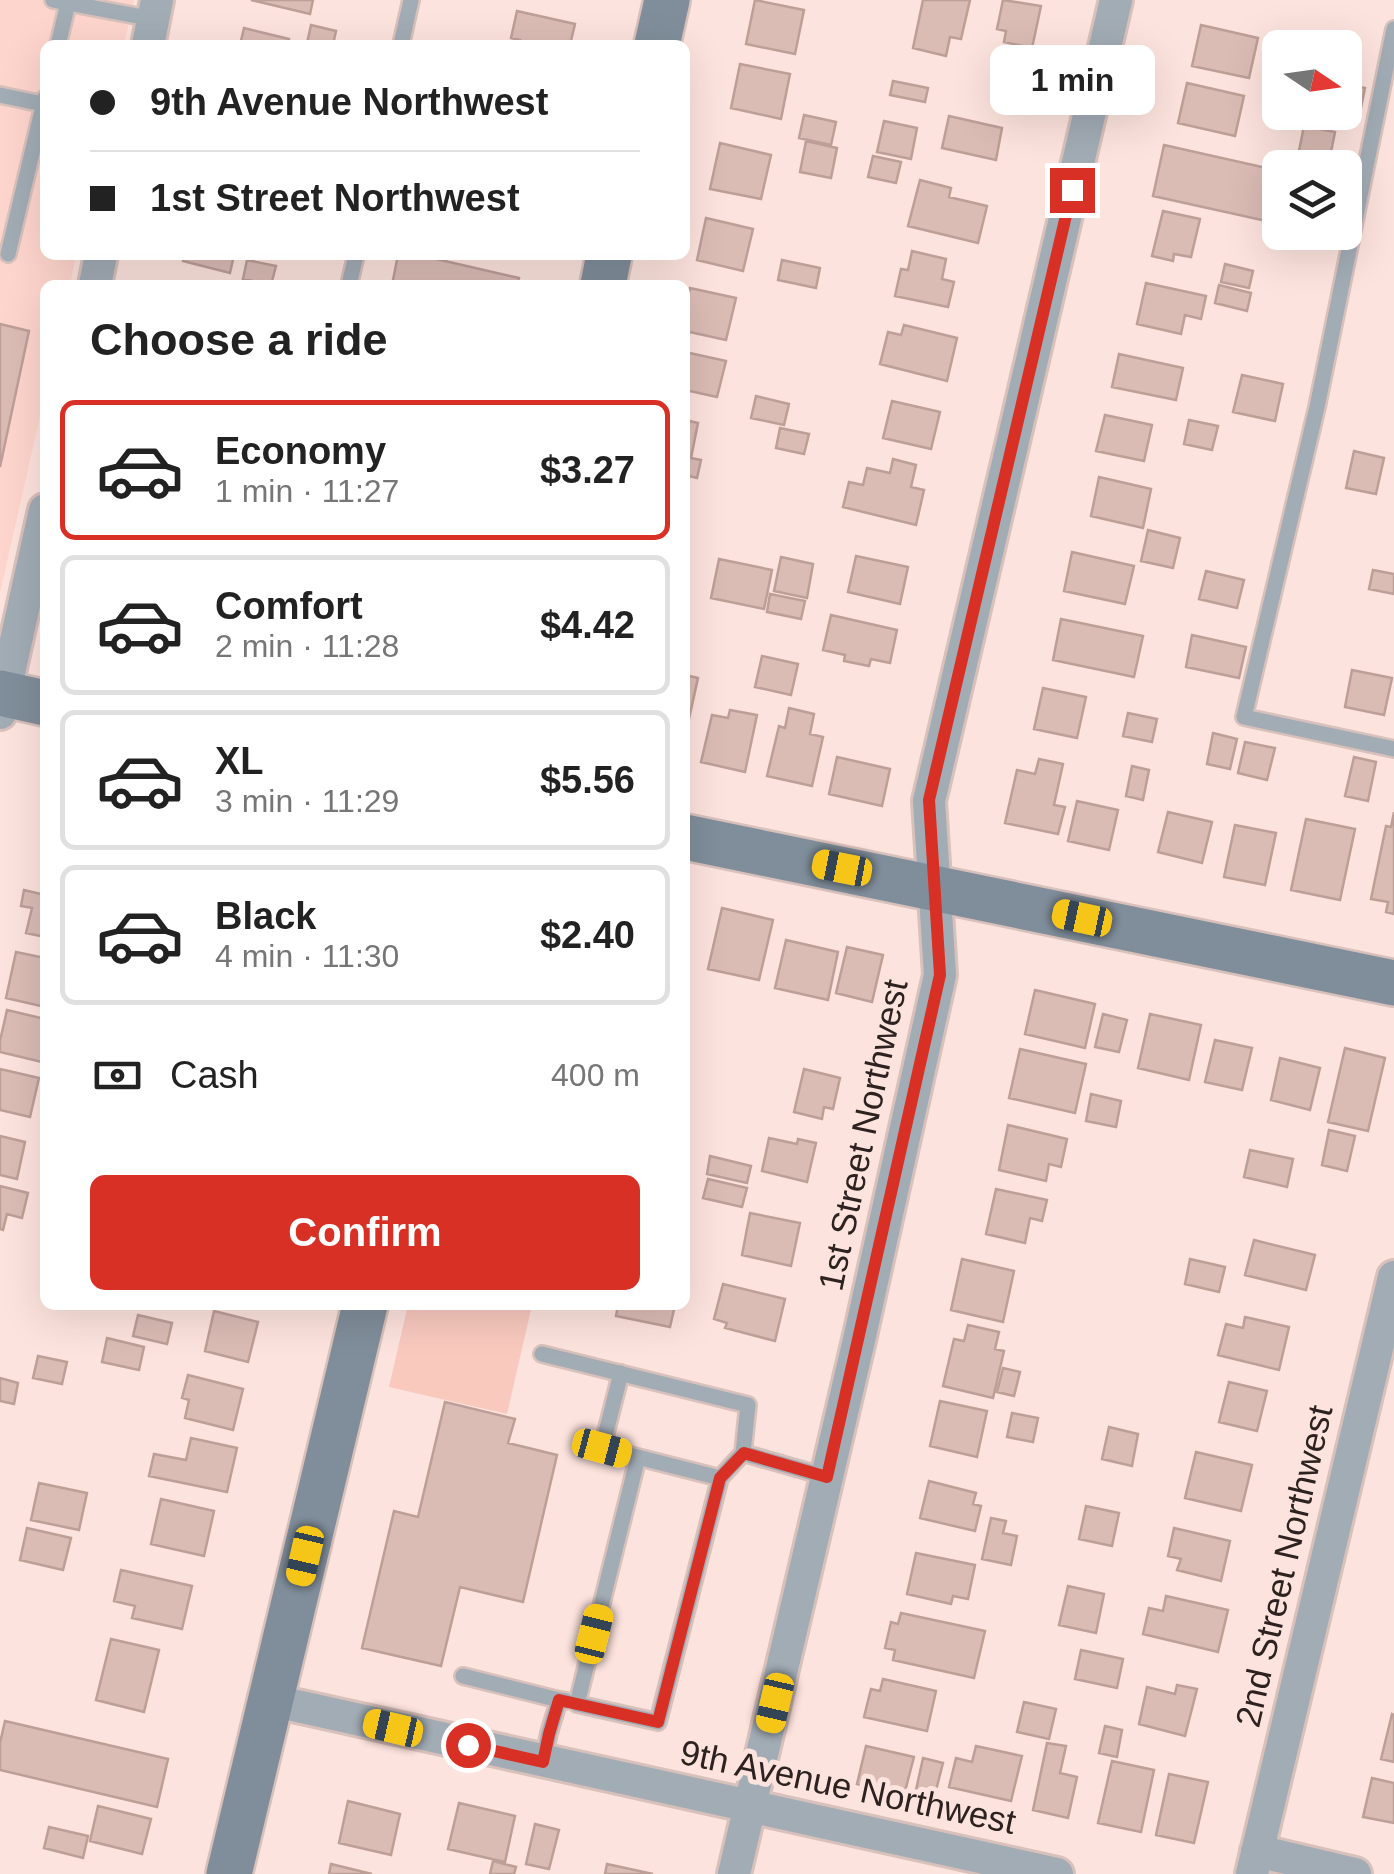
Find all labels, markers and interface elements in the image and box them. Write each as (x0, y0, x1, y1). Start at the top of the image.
north arrow (1262, 30, 1362, 130)
map controls (1262, 30, 1362, 250)
callout: 1 min (990, 45, 1154, 115)
text: 1 min (1031, 62, 1114, 98)
text: 9th Avenue Northwest (150, 81, 548, 123)
button: layers (1262, 150, 1362, 250)
route end (1050, 168, 1095, 213)
text: 1st Street Northwest (150, 177, 520, 219)
text: Choose a ride (90, 314, 388, 365)
icon: car (95, 425, 185, 515)
text: Economy (215, 430, 386, 472)
text: $3.27 (540, 449, 635, 491)
text: 1 min · 11:27 (215, 473, 399, 509)
icon: car (95, 580, 185, 670)
text: Comfort (215, 585, 363, 627)
text: $4.42 (540, 604, 635, 646)
text: 2 min · 11:28 (215, 628, 399, 664)
icon: car (95, 735, 185, 825)
text: XL (215, 740, 264, 782)
text: $5.56 (540, 759, 635, 801)
text: 3 min · 11:29 (215, 783, 399, 819)
car (810, 848, 874, 888)
icon: car (95, 890, 185, 980)
text: Black (215, 895, 316, 937)
car (1050, 897, 1114, 939)
text: $2.40 (540, 914, 635, 956)
text: 4 min · 11:30 (215, 938, 399, 974)
street label: 1st Street Northwest (810, 976, 915, 1294)
icon: cash (90, 1048, 145, 1103)
text: Cash (170, 1054, 259, 1096)
text: 400 m (551, 1057, 640, 1093)
button: Confirm (90, 1175, 640, 1290)
street label: 2nd Street Northwest (1228, 1401, 1340, 1730)
car (569, 1426, 635, 1470)
car (284, 1523, 326, 1589)
car (572, 1601, 616, 1667)
car (754, 1670, 796, 1736)
car (360, 1707, 426, 1749)
route start (446, 1723, 491, 1768)
street label: 9th Avenue Northwest (677, 1732, 1020, 1841)

